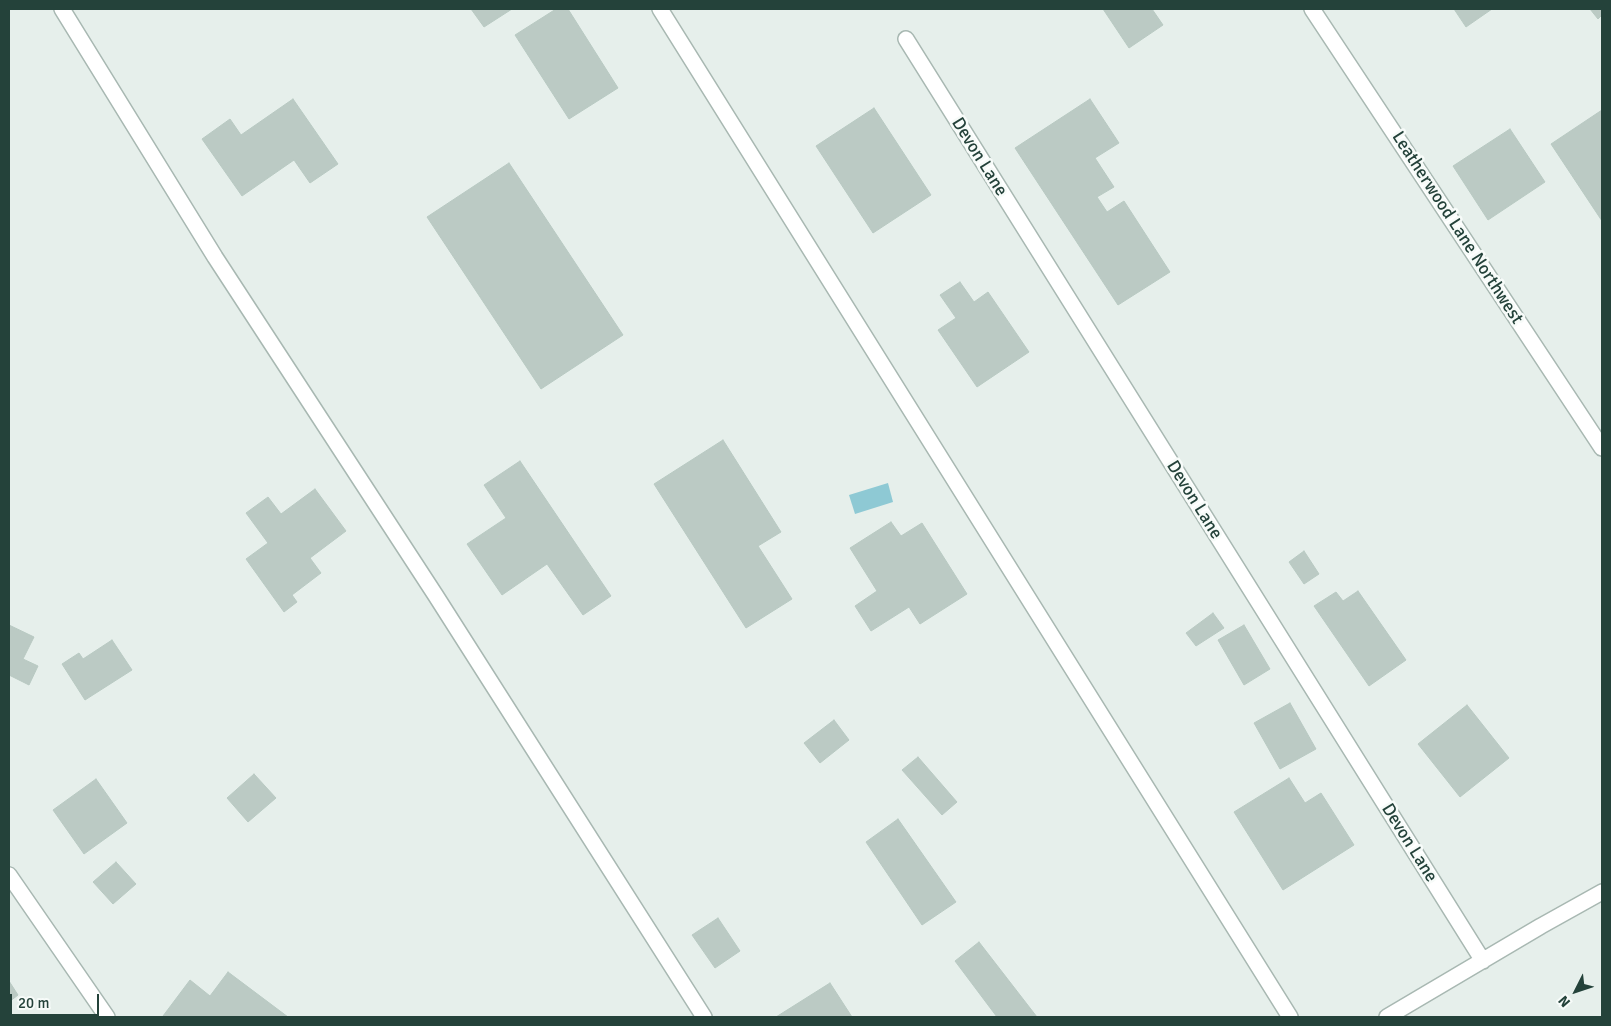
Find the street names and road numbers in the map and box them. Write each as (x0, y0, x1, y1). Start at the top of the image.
street label: Devon Lane (946, 114, 1012, 200)
street label: Leatherwood Lane Northwest (1387, 128, 1527, 328)
street label: Devon Lane (1161, 457, 1227, 543)
street label: Devon Lane (1376, 800, 1442, 886)

